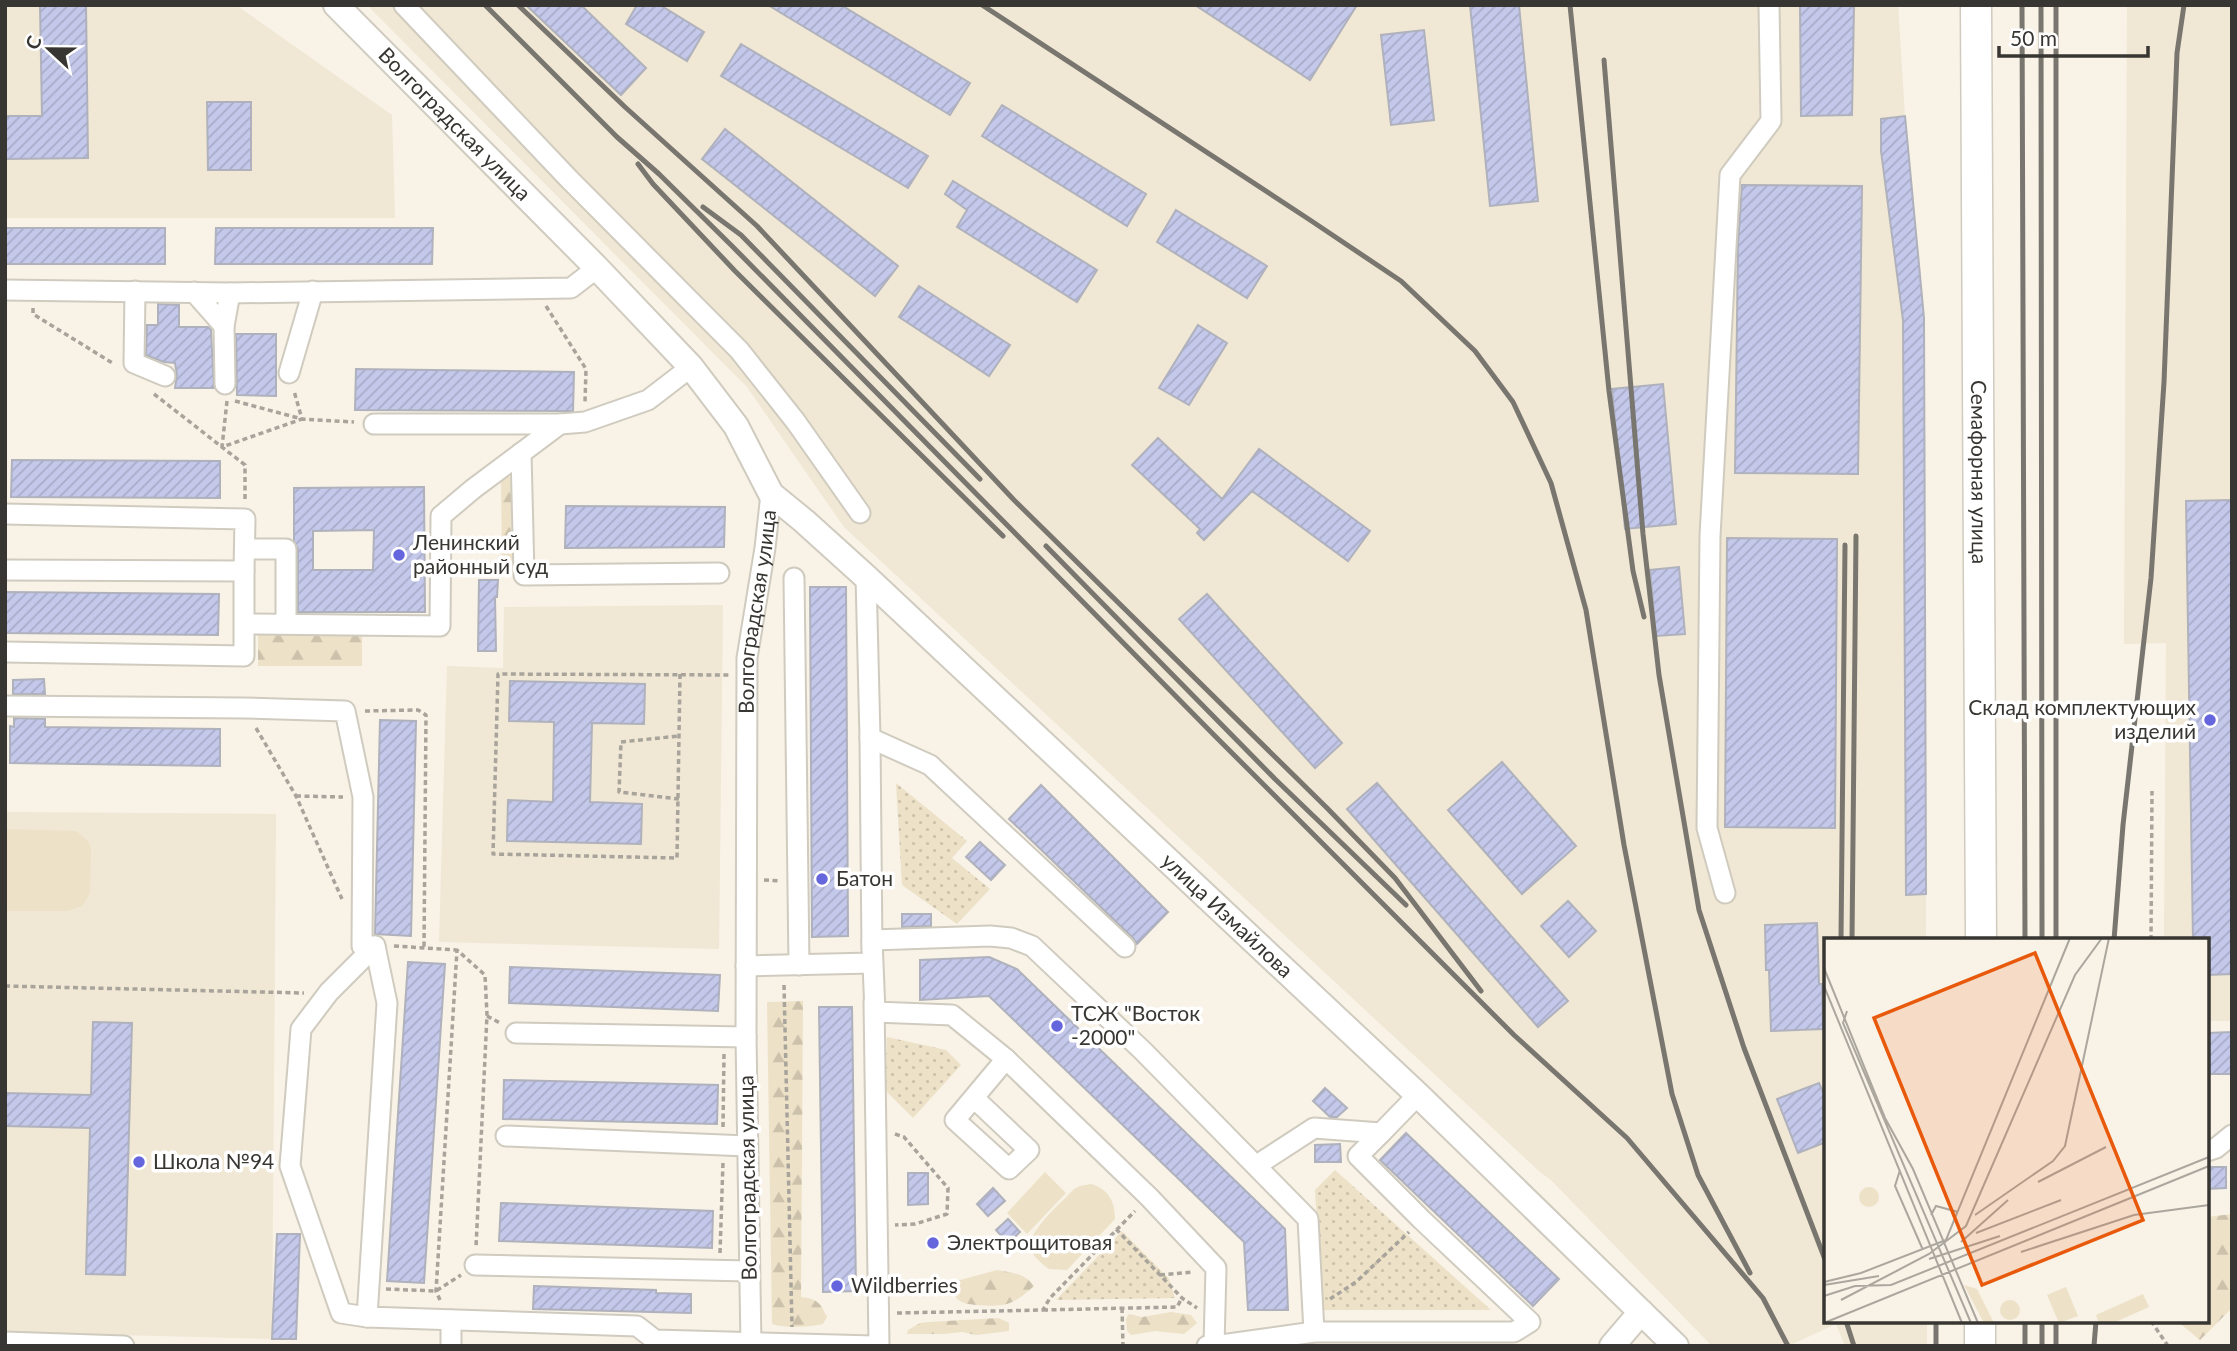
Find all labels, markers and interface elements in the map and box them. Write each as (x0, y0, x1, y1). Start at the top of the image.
north arrow (14, 14, 84, 84)
scale bar (1999, 14, 2148, 58)
text: 50 m (2010, 25, 2057, 50)
text: С (20, 32, 46, 53)
street label: Волгоградская улица (374, 41, 537, 205)
street label: Семафорная улица (1967, 380, 1993, 564)
street label: Волгоградская улица (733, 508, 780, 714)
place label: Ленинский районный суд (412, 529, 548, 578)
marker: Ленинский районный суд (391, 547, 407, 563)
place label: Склад комплектующих изделий (1968, 694, 2197, 743)
marker: Склад комплектующих изделий (2202, 712, 2218, 728)
street label: улица Измайлова (1157, 847, 1299, 982)
place label: Батон (836, 865, 893, 890)
marker: Батон (814, 871, 830, 887)
inset map (1824, 938, 2209, 1323)
place label: ТСЖ "Восток -2000" (1071, 1000, 1200, 1049)
marker: ТСЖ "Восток -2000" (1049, 1018, 1065, 1034)
street label: Волгоградская улица (732, 1075, 761, 1281)
place label: Школа №94 (153, 1148, 274, 1173)
marker: Школа №94 (131, 1154, 147, 1170)
place label: Электрощитовая (947, 1229, 1112, 1254)
marker: Электрощитовая (925, 1235, 941, 1251)
place label: Wildberries (851, 1272, 958, 1297)
marker: Wildberries (829, 1278, 845, 1294)

